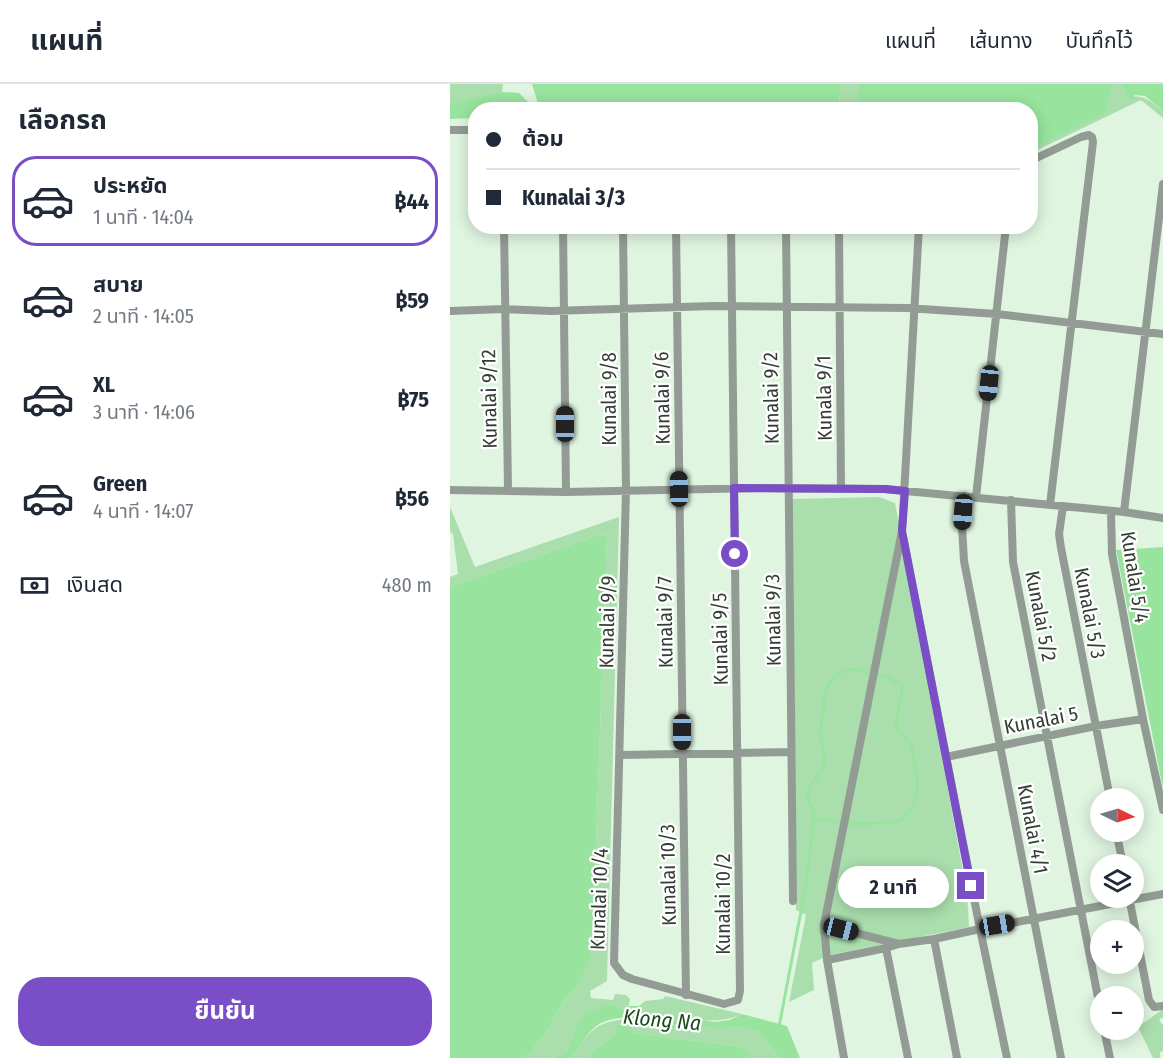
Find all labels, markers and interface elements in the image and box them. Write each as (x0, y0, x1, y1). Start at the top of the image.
text: แผนที่ (30, 24, 103, 57)
text: แผนที่ (885, 28, 936, 54)
text: เส้นทาง (969, 28, 1033, 54)
text: บันทึกไว้ (1066, 28, 1133, 54)
text: เลือกรถ (18, 104, 107, 136)
text: ต้อม (522, 125, 564, 152)
text: ประหยัด (93, 172, 168, 199)
icon: car (21, 174, 75, 228)
text: Kunalai 3/3 (522, 184, 625, 211)
text: ฿44 (395, 188, 429, 215)
text: 1 นาที · 14:04 (93, 205, 194, 229)
text: สบาย (93, 271, 143, 298)
icon: car (21, 273, 75, 327)
text: ฿59 (395, 287, 429, 314)
text: 2 นาที · 14:05 (93, 304, 194, 328)
street label: Kunalai 9/12 (476, 349, 502, 449)
street label: Kunalai 9/6 (649, 351, 675, 445)
street label: Kunalai 9/8 (597, 352, 621, 446)
street label: Kunalai 9/2 (758, 352, 784, 444)
street label: Kunala 9/1 (811, 355, 837, 441)
car (978, 364, 1000, 402)
text: XL (93, 371, 115, 398)
icon: car (21, 372, 75, 426)
text: ฿75 (398, 386, 429, 413)
text: 3 นาที · 14:06 (93, 400, 195, 424)
car (556, 406, 574, 442)
text: Green (93, 470, 147, 497)
icon: car (21, 471, 75, 525)
car (670, 471, 688, 507)
text: ฿56 (395, 485, 429, 512)
car (953, 493, 973, 531)
text: 4 นาที · 14:07 (93, 499, 193, 523)
street label: Kunalai 5/4 (1116, 529, 1154, 625)
route start (721, 540, 748, 567)
street label: Kunalai 5/3 (1069, 565, 1111, 661)
icon: cash (18, 569, 51, 602)
street label: Kunalai 5/2 (1020, 569, 1062, 664)
text: เงินสด (66, 571, 123, 598)
text: 480 m (382, 573, 432, 597)
street label: Kunalai 9/3 (760, 574, 786, 666)
street label: Kunalai 9/9 (594, 575, 620, 669)
street label: Kunalai 9/7 (652, 576, 678, 668)
street label: Kunalai 9/5 (707, 592, 733, 686)
street label: Kunalai 5 (1002, 701, 1080, 739)
car (673, 714, 691, 750)
street label: Kunalai 4/1 (1013, 782, 1053, 876)
north arrow (1090, 788, 1144, 842)
map controls (1090, 788, 1144, 1040)
street label: Kunalai 10/3 (655, 824, 681, 926)
street label: Kunalai 10/4 (585, 847, 613, 950)
street label: Kunalai 10/2 (711, 853, 735, 955)
button: layers (1090, 854, 1144, 908)
callout: 2 นาที (839, 865, 950, 907)
route end (957, 872, 984, 899)
text: 2 นาที (870, 875, 917, 899)
car (978, 913, 1016, 937)
car (821, 916, 861, 942)
button: + (1090, 920, 1144, 974)
button: ยืนยัน (18, 977, 432, 1046)
button: − (1090, 986, 1144, 1040)
water label: Klong Na (622, 1004, 702, 1036)

